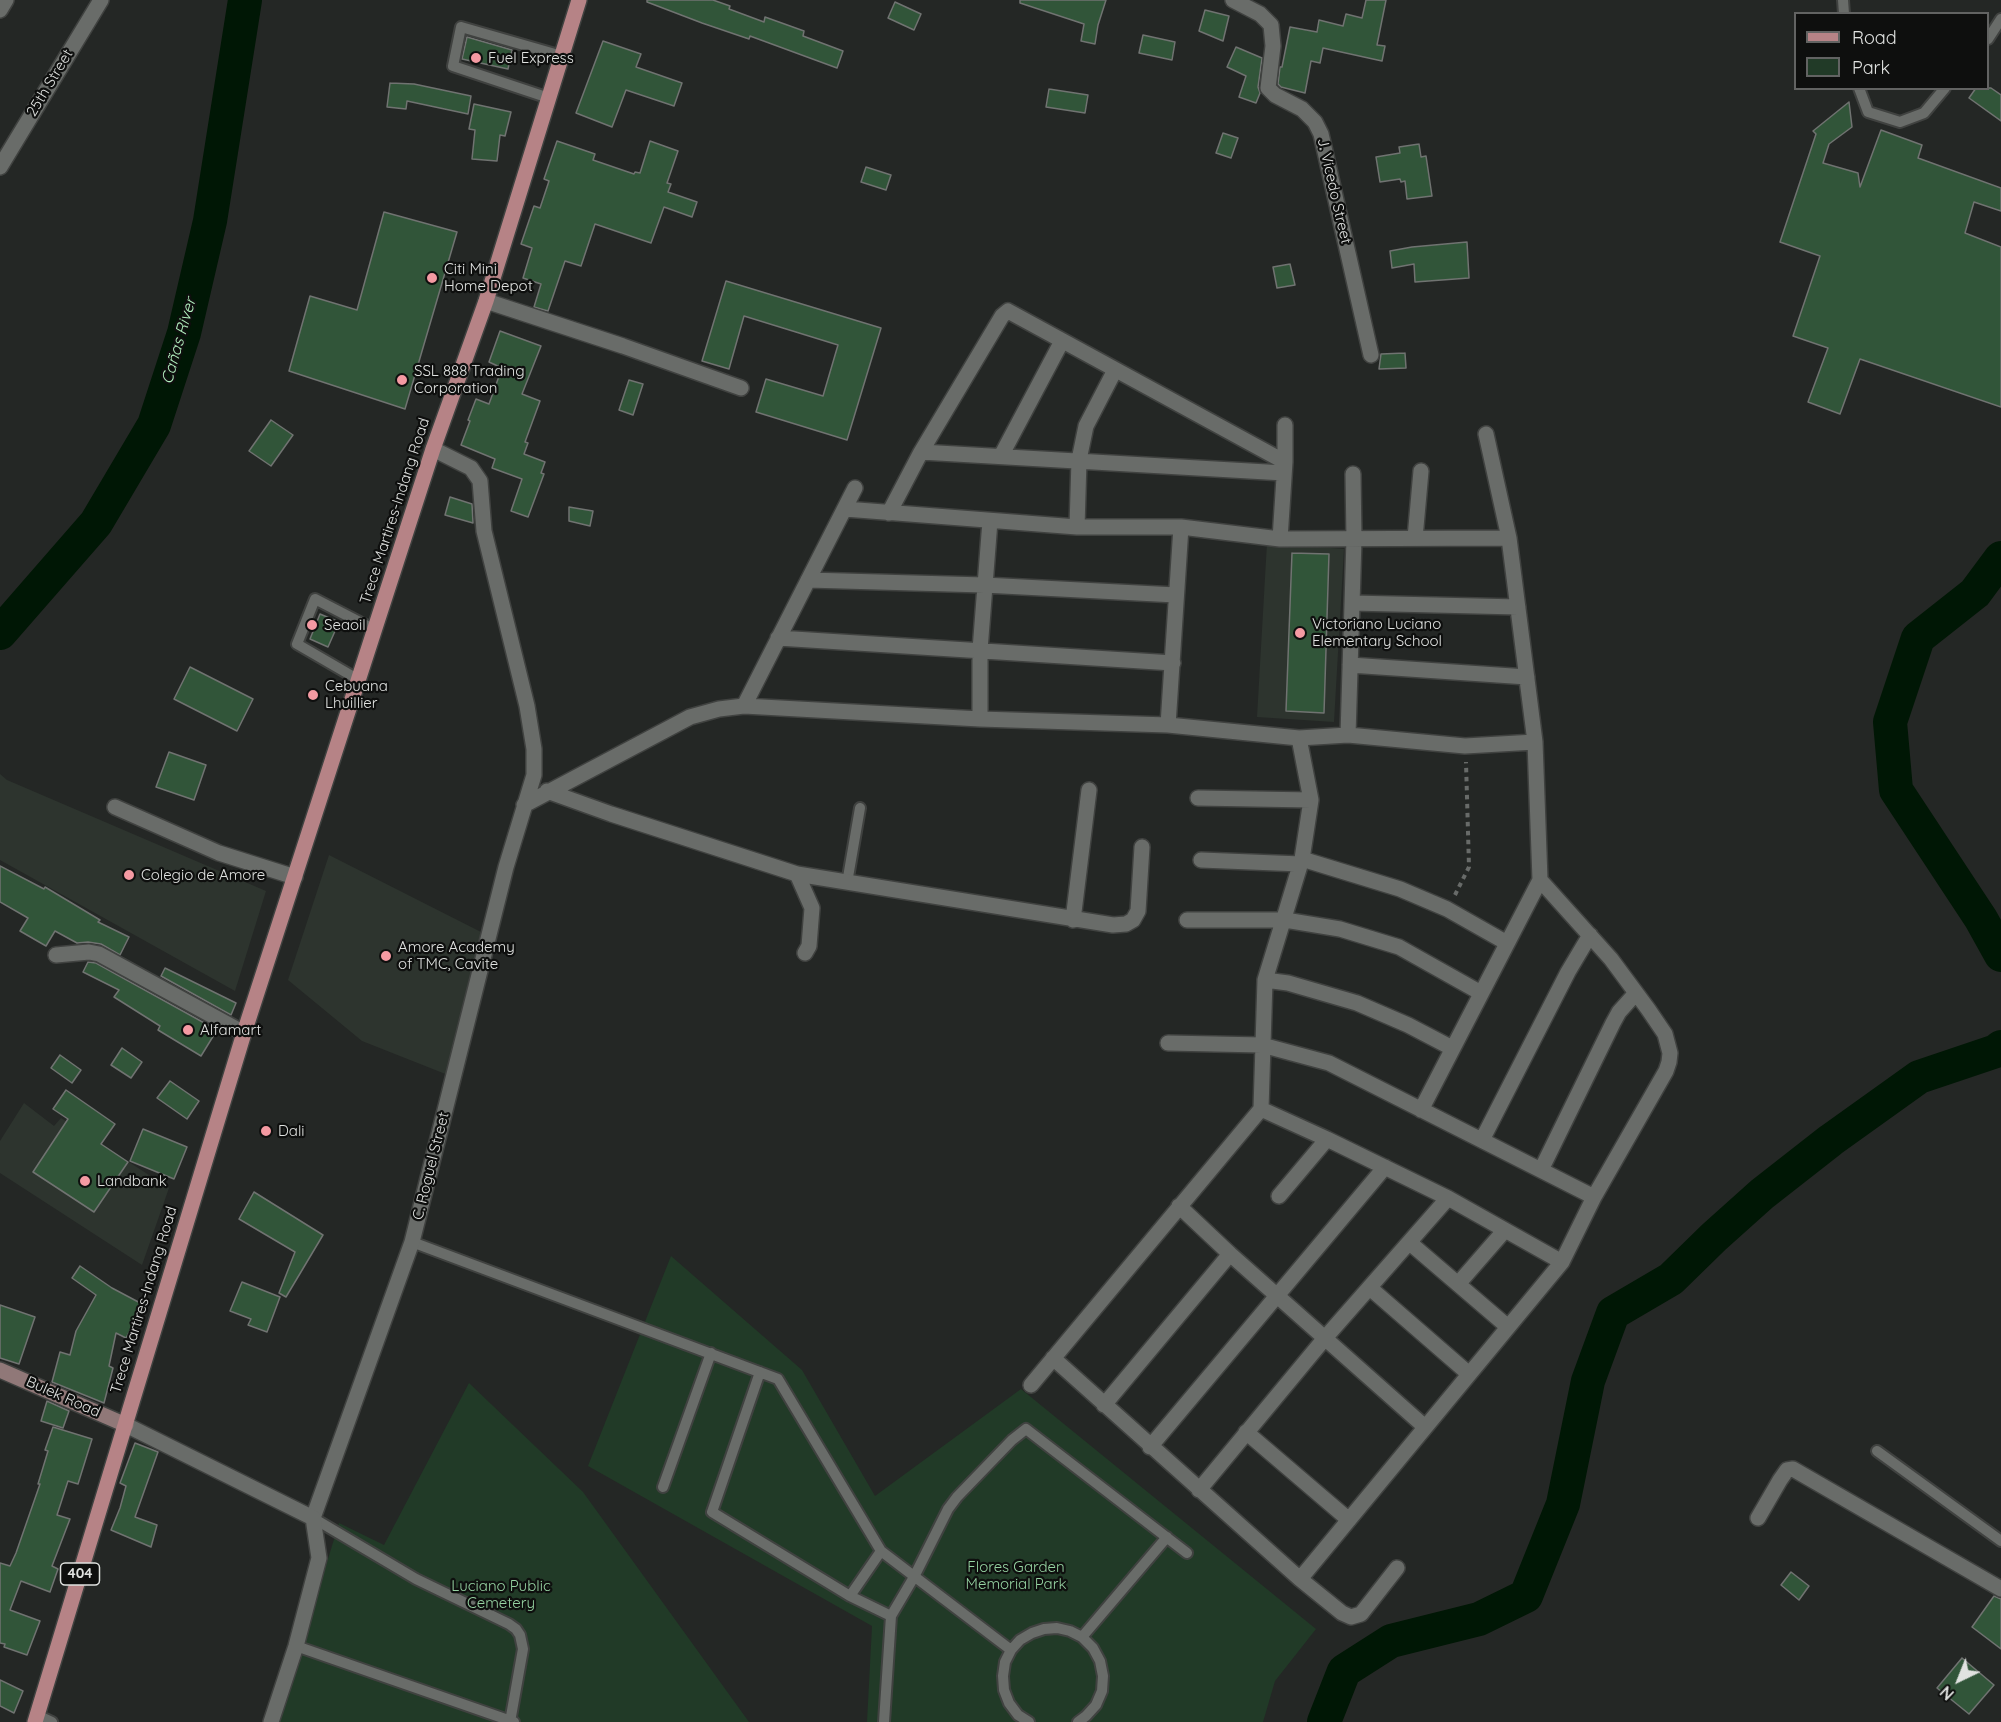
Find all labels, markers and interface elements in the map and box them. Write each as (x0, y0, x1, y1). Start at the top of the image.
legend (1794, 12, 1989, 90)
text: Road (1852, 26, 1897, 49)
street label: 25th Street (23, 46, 77, 120)
place label: Fuel Express (488, 49, 574, 67)
marker: Fuel Express (469, 51, 483, 65)
text: Park (1852, 56, 1890, 79)
street label: J. Vicedo Street (1313, 136, 1355, 246)
place label: Citi Mini Home Depot (444, 260, 533, 295)
marker: Citi Mini Home Depot (425, 271, 439, 285)
water label: Cañas River (158, 296, 200, 386)
place label: SSL 888 Trading Corporation (414, 362, 525, 397)
marker: SSL 888 Trading Corporation (395, 373, 409, 387)
street label: Trece Martires-Indang Road (356, 416, 434, 606)
place label: Victoriano Luciano Elementary School (1312, 615, 1442, 650)
place label: Seaoil (324, 616, 366, 634)
marker: Seaoil (305, 618, 319, 632)
marker: Victoriano Luciano Elementary School (1293, 626, 1307, 640)
place label: Cebuana Lhuillier (325, 677, 388, 712)
marker: Cebuana Lhuillier (306, 688, 320, 702)
place label: Colegio de Amore (141, 866, 265, 884)
marker: Colegio de Amore (122, 868, 136, 882)
place label: Amore Academy of TMC, Cavite (398, 938, 515, 973)
marker: Amore Academy of TMC, Cavite (379, 949, 393, 963)
place label: Alfamart (200, 1021, 261, 1039)
marker: Alfamart (181, 1023, 195, 1037)
street label: C. Roguel Street (409, 1110, 453, 1222)
place label: Dali (278, 1122, 305, 1140)
marker: Dali (259, 1124, 273, 1138)
place label: Landbank (97, 1172, 167, 1190)
marker: Landbank (78, 1174, 92, 1188)
street label: Trece Martires-Indang Road (107, 1204, 181, 1396)
street label: Bulek Road (23, 1373, 103, 1421)
park label: Flores Garden Memorial Park (966, 1558, 1066, 1593)
road number: 404 (60, 1563, 100, 1585)
park label: Luciano Public Cemetery (451, 1577, 551, 1612)
north arrow (1929, 1650, 1989, 1710)
text: N (1936, 1682, 1958, 1704)

